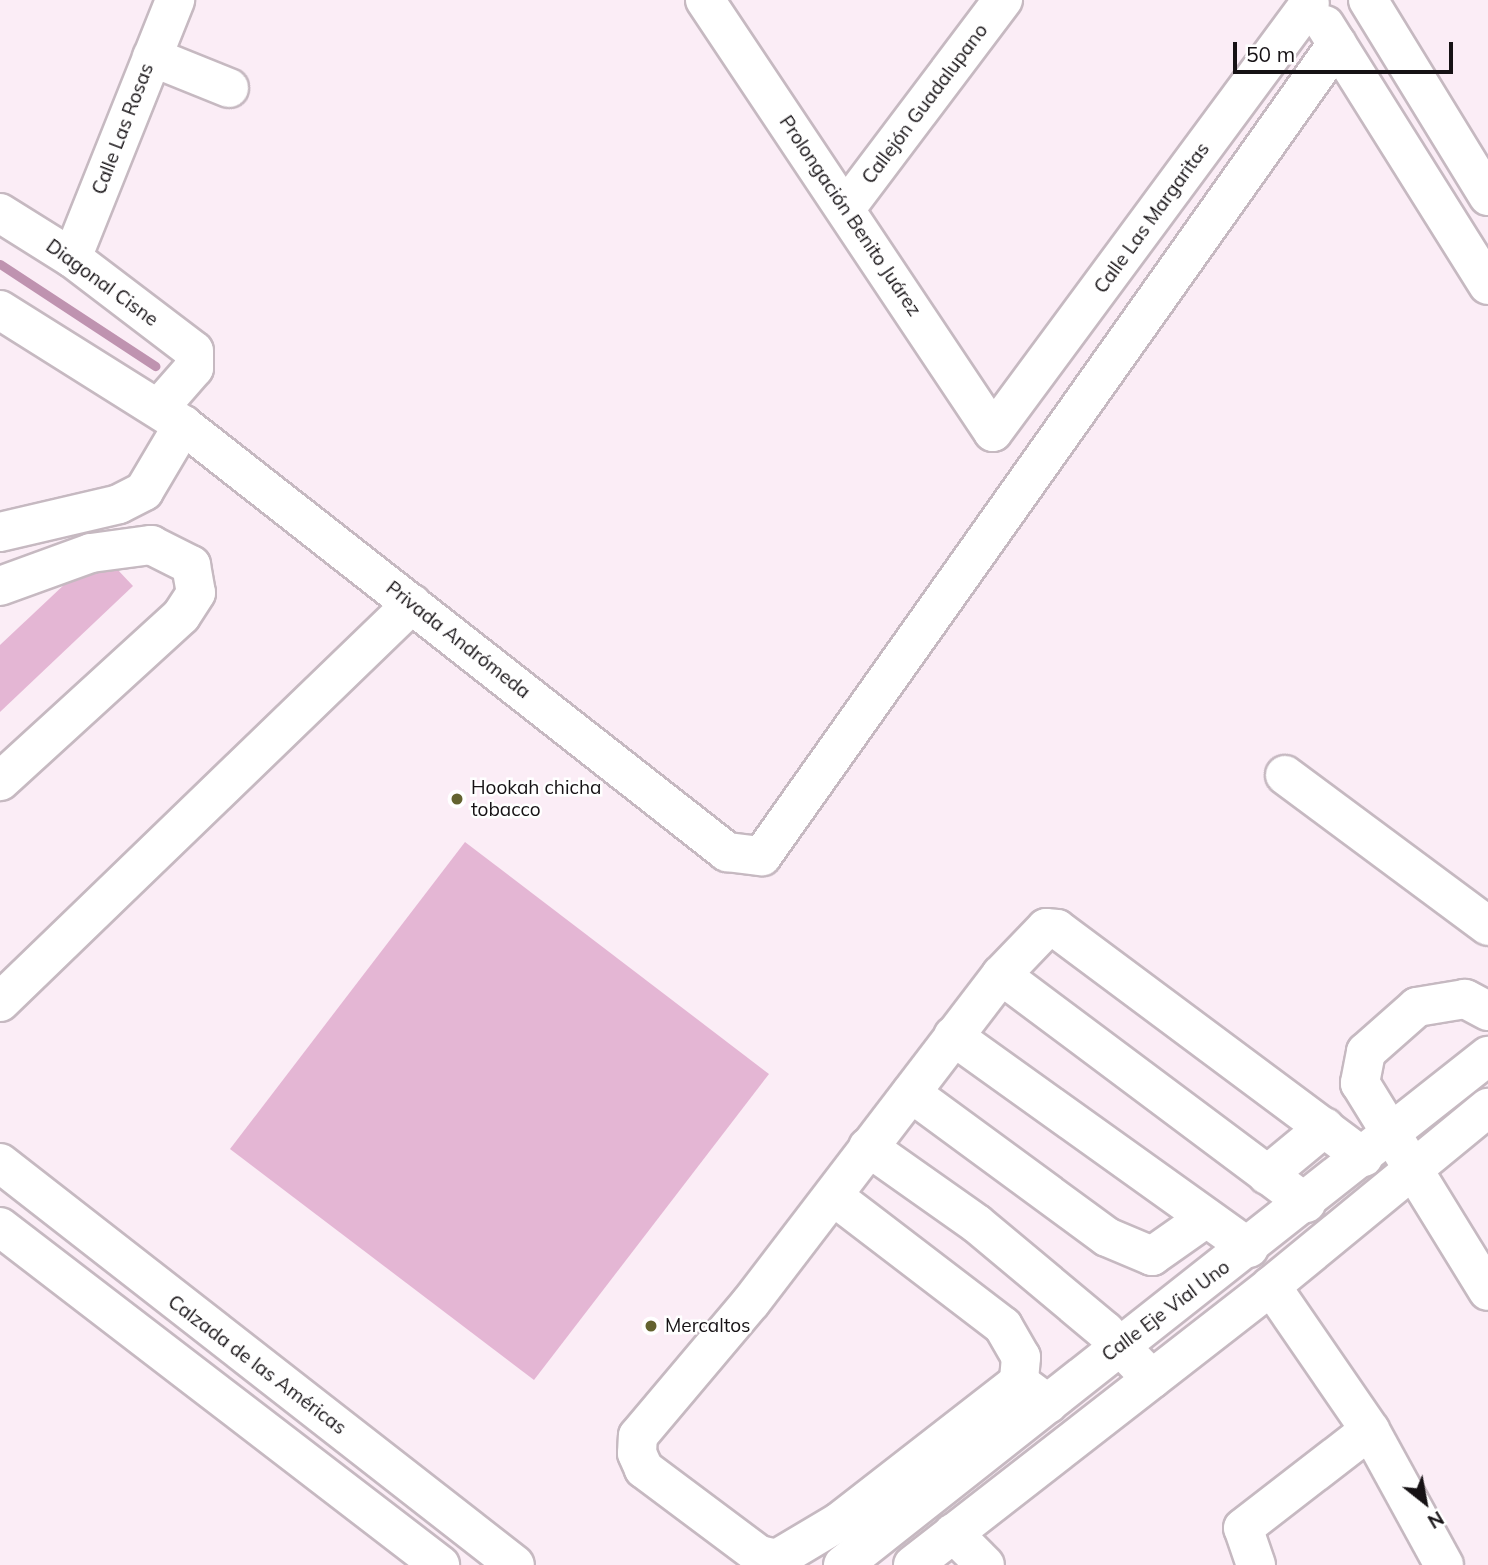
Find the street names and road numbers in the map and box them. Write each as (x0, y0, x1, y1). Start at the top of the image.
street label: Callejón Guadalupano (857, 20, 993, 188)
street label: Calle Las Rosas (88, 60, 158, 198)
street label: Prolongación Benito Juárez (774, 111, 926, 321)
street label: Calle Las Margaritas (1090, 138, 1214, 298)
street label: Diagonal Cisne (42, 235, 162, 331)
street label: Privada Andrómeda (381, 577, 535, 703)
street label: Calle Eje Vial Uno (1098, 1256, 1234, 1366)
street label: Calzada de las Américas (163, 1291, 351, 1439)

